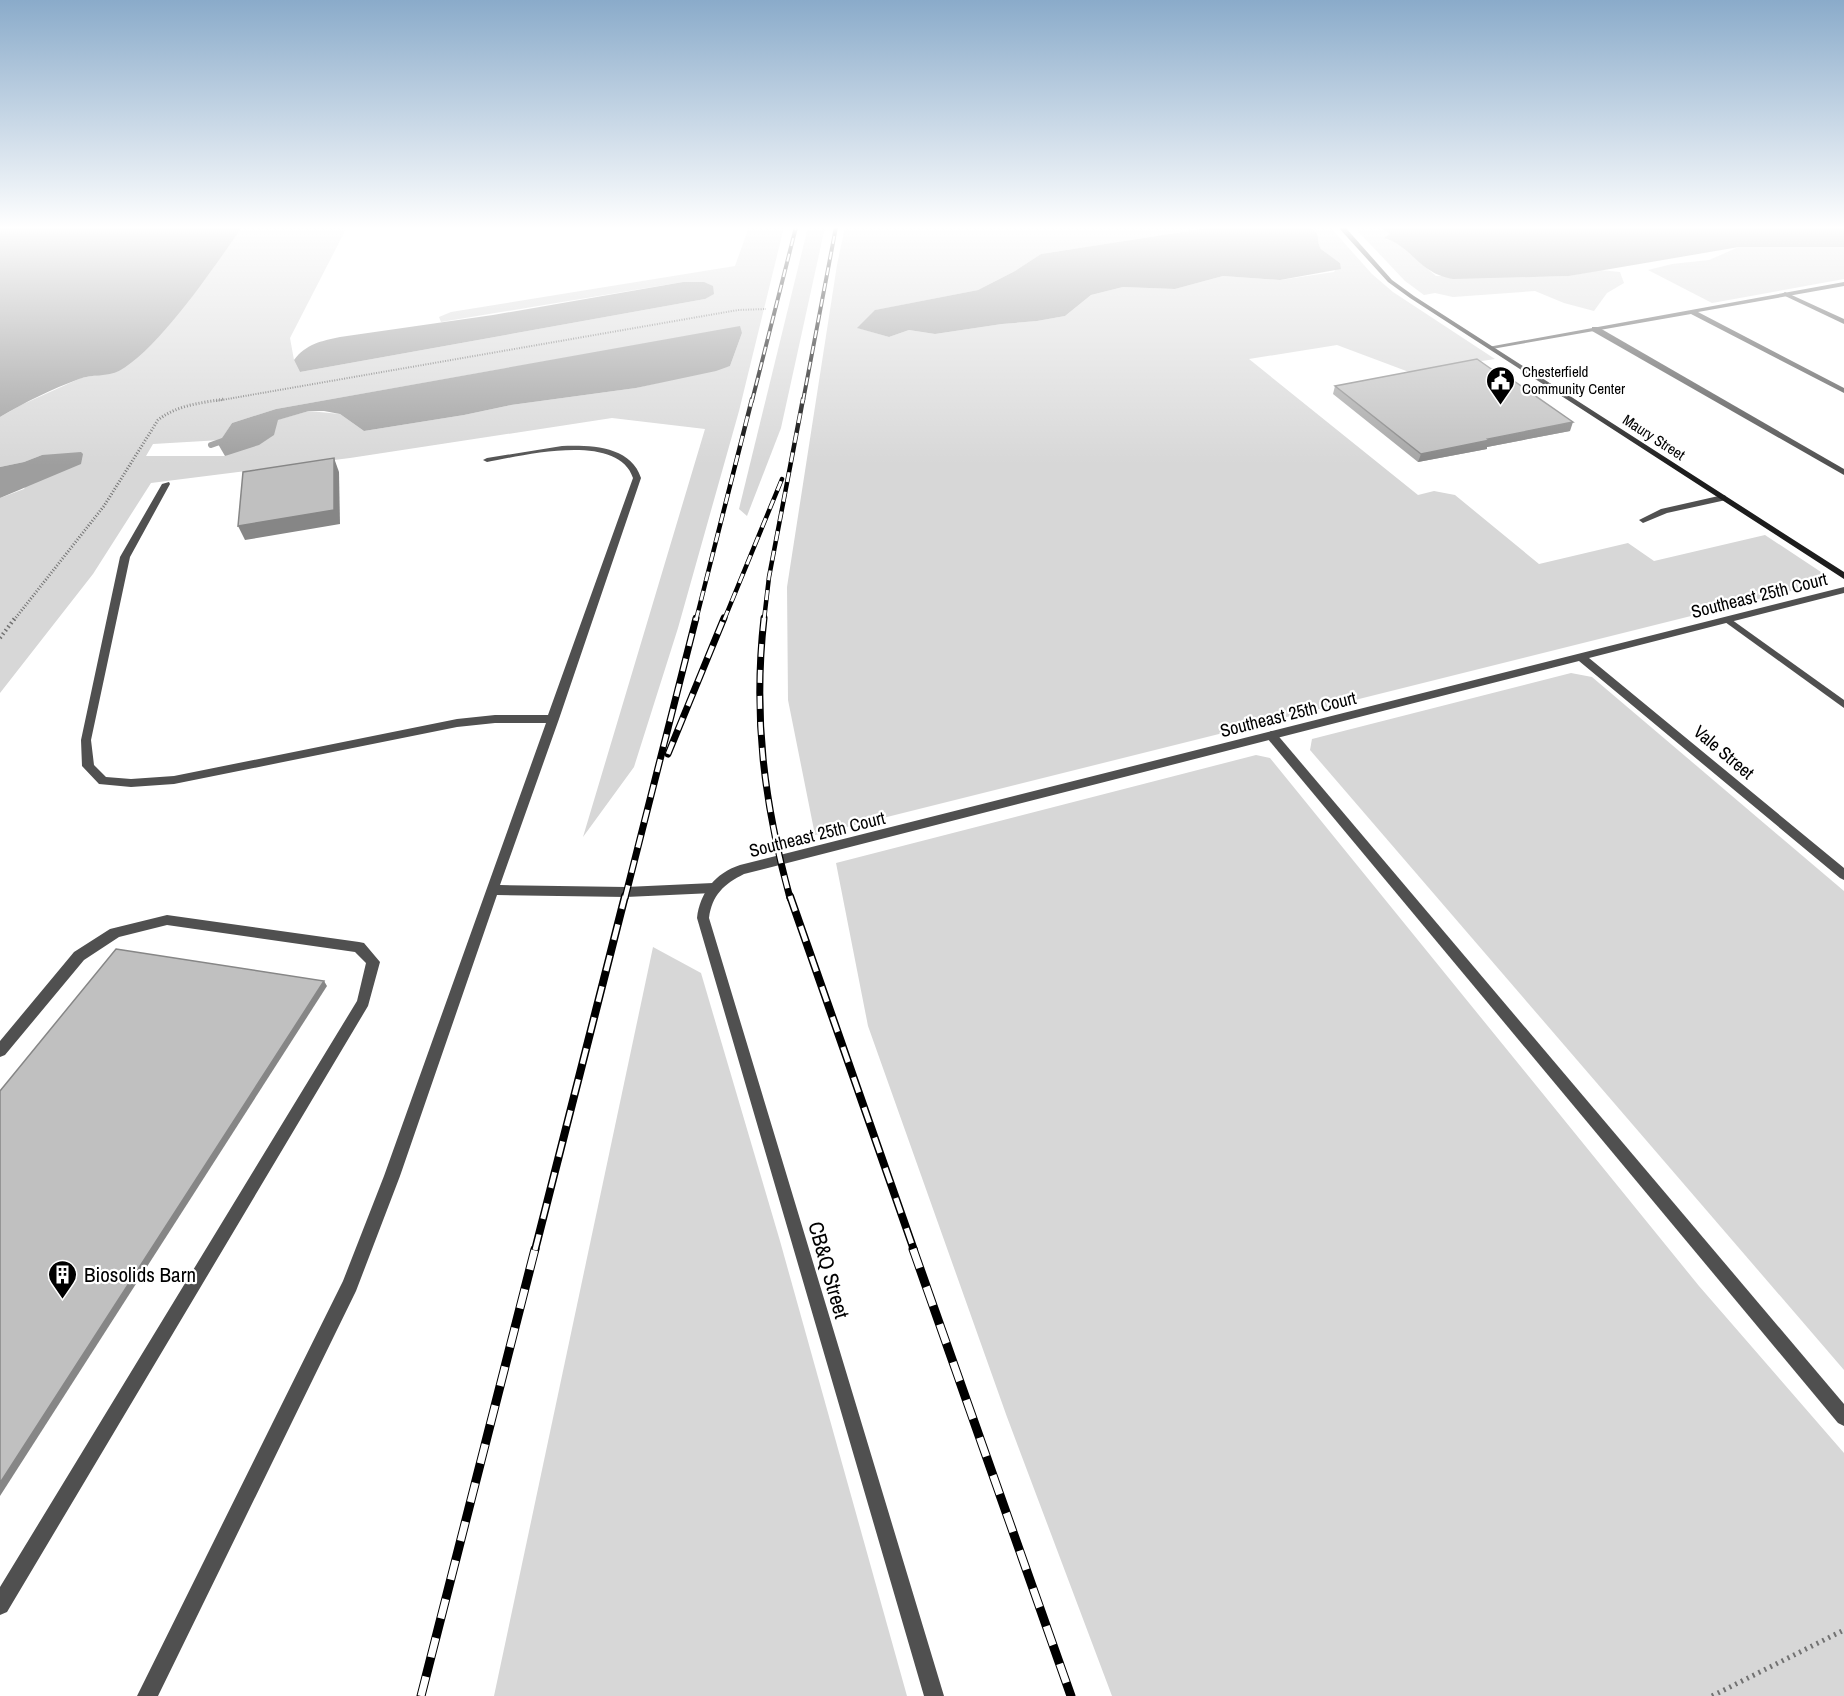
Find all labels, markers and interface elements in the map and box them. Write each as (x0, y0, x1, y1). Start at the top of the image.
place label: Chesterfield Community Center (1522, 361, 1625, 399)
public building icon: Chesterfield Community Center (1485, 364, 1517, 406)
street label: Maury Street (1619, 409, 1690, 465)
street label: Southeast 25th Court (1688, 566, 1830, 624)
street label: Southeast 25th Court (1217, 685, 1359, 743)
street label: Vale Street (1688, 719, 1760, 785)
street label: Southeast 25th Court (746, 805, 888, 863)
street label: CB&Q Street (801, 1218, 857, 1322)
building icon: Biosolids Barn (47, 1258, 79, 1300)
place label: Biosolids Barn (84, 1260, 196, 1289)

